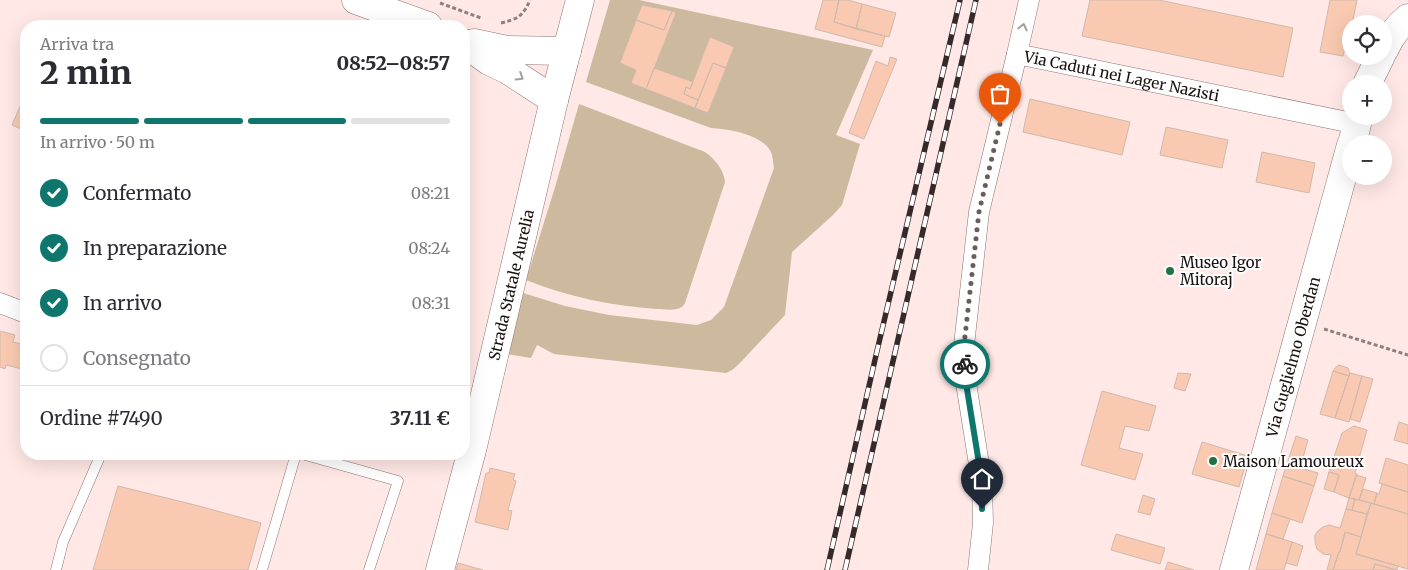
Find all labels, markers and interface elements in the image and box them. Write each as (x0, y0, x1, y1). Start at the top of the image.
map controls (1342, 15, 1392, 185)
button: locate (1342, 15, 1392, 65)
one-way arrow (1017, 23, 1028, 31)
text: Arriva tra (40, 34, 114, 54)
street label: Via Caduti nei Lager Nazisti (1022, 46, 1221, 105)
text: 08:52–08:57 (337, 51, 450, 75)
text: 2 min (40, 53, 132, 93)
one-way arrow (515, 71, 524, 81)
pin (979, 73, 1021, 124)
button: + (1342, 75, 1392, 125)
icon: bag (986, 80, 1014, 108)
text: In arrivo · 50 m (40, 132, 155, 152)
button: − (1342, 135, 1392, 185)
icon: check (40, 179, 68, 207)
text: Confermato (83, 181, 191, 205)
text: 08:21 (411, 183, 450, 203)
street label: Strada Statale Aurelia (484, 207, 538, 362)
icon: check (40, 234, 68, 262)
text: In preparazione (83, 236, 227, 260)
text: 08:24 (408, 238, 450, 258)
place label: Museo Igor Mitoraj (1180, 253, 1261, 289)
marker: Museo Igor Mitoraj (1164, 265, 1176, 277)
street label: Via Guglielmo Oberdan (1261, 274, 1324, 440)
icon: check (40, 289, 68, 317)
text: In arrivo (83, 291, 162, 315)
text: 08:31 (412, 293, 450, 313)
courier (940, 339, 990, 389)
text: Consegnato (83, 346, 191, 370)
icon: bike (951, 350, 979, 378)
text: Ordine #7490 (40, 406, 163, 430)
text: 37.11 € (390, 406, 450, 430)
place label: Maison Lamoureux (1223, 452, 1364, 471)
marker: Maison Lamoureux (1207, 455, 1219, 467)
pin (961, 458, 1003, 509)
icon: home (968, 465, 996, 493)

